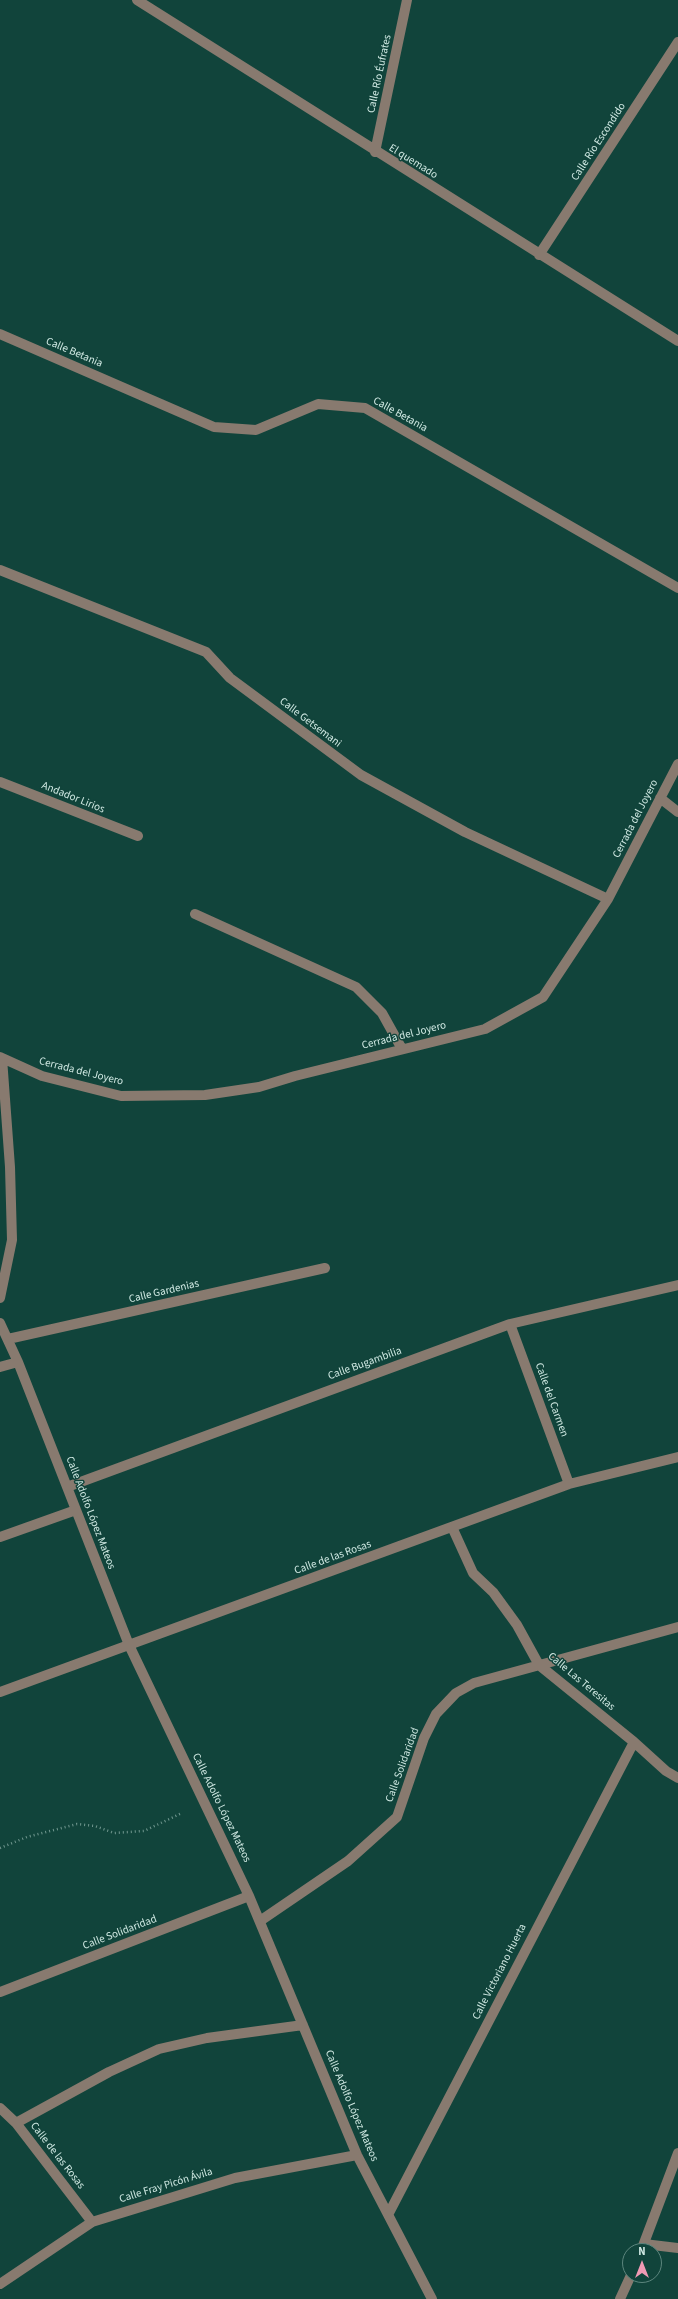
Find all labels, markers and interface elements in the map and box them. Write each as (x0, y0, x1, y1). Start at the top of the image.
street label: Calle Río Éufrates (365, 34, 395, 114)
street label: Calle Río Escondido (569, 101, 629, 183)
street label: El quemado (386, 142, 440, 182)
street label: Calle Betania (44, 335, 104, 371)
street label: Calle Betania (370, 395, 430, 435)
street label: Calle Getsemani (276, 695, 344, 751)
street label: Cerrada del Joyero (610, 777, 662, 861)
street label: Andador Lirios (40, 779, 106, 817)
street label: Cerrada del Joyero (360, 1019, 448, 1053)
street label: Cerrada del Joyero (37, 1055, 125, 1089)
street label: Calle Gardenias (128, 1278, 200, 1306)
street label: Calle Bugambilia (326, 1345, 404, 1383)
street label: Calle del Carmen (531, 1361, 571, 1439)
street label: Calle Adolfo López Mateos (62, 1455, 118, 1571)
street label: Calle de las Rosas (293, 1538, 373, 1578)
street label: Calle Las Teresitas (545, 1650, 617, 1714)
street label: Calle Solidaridad (383, 1726, 423, 1804)
street label: Calle Adolfo López Mateos (189, 1751, 253, 1865)
street label: Calle Solidaridad (81, 1913, 159, 1953)
street label: Calle Victoriano Huerta (470, 1922, 530, 2022)
street label: Calle Adolfo López Mateos (322, 2048, 380, 2164)
street label: Calle de las Rosas (27, 2120, 87, 2192)
street label: Calle Fray Picón Ávila (118, 2166, 214, 2206)
north arrow (622, 2243, 662, 2283)
text: N (638, 2244, 646, 2259)

